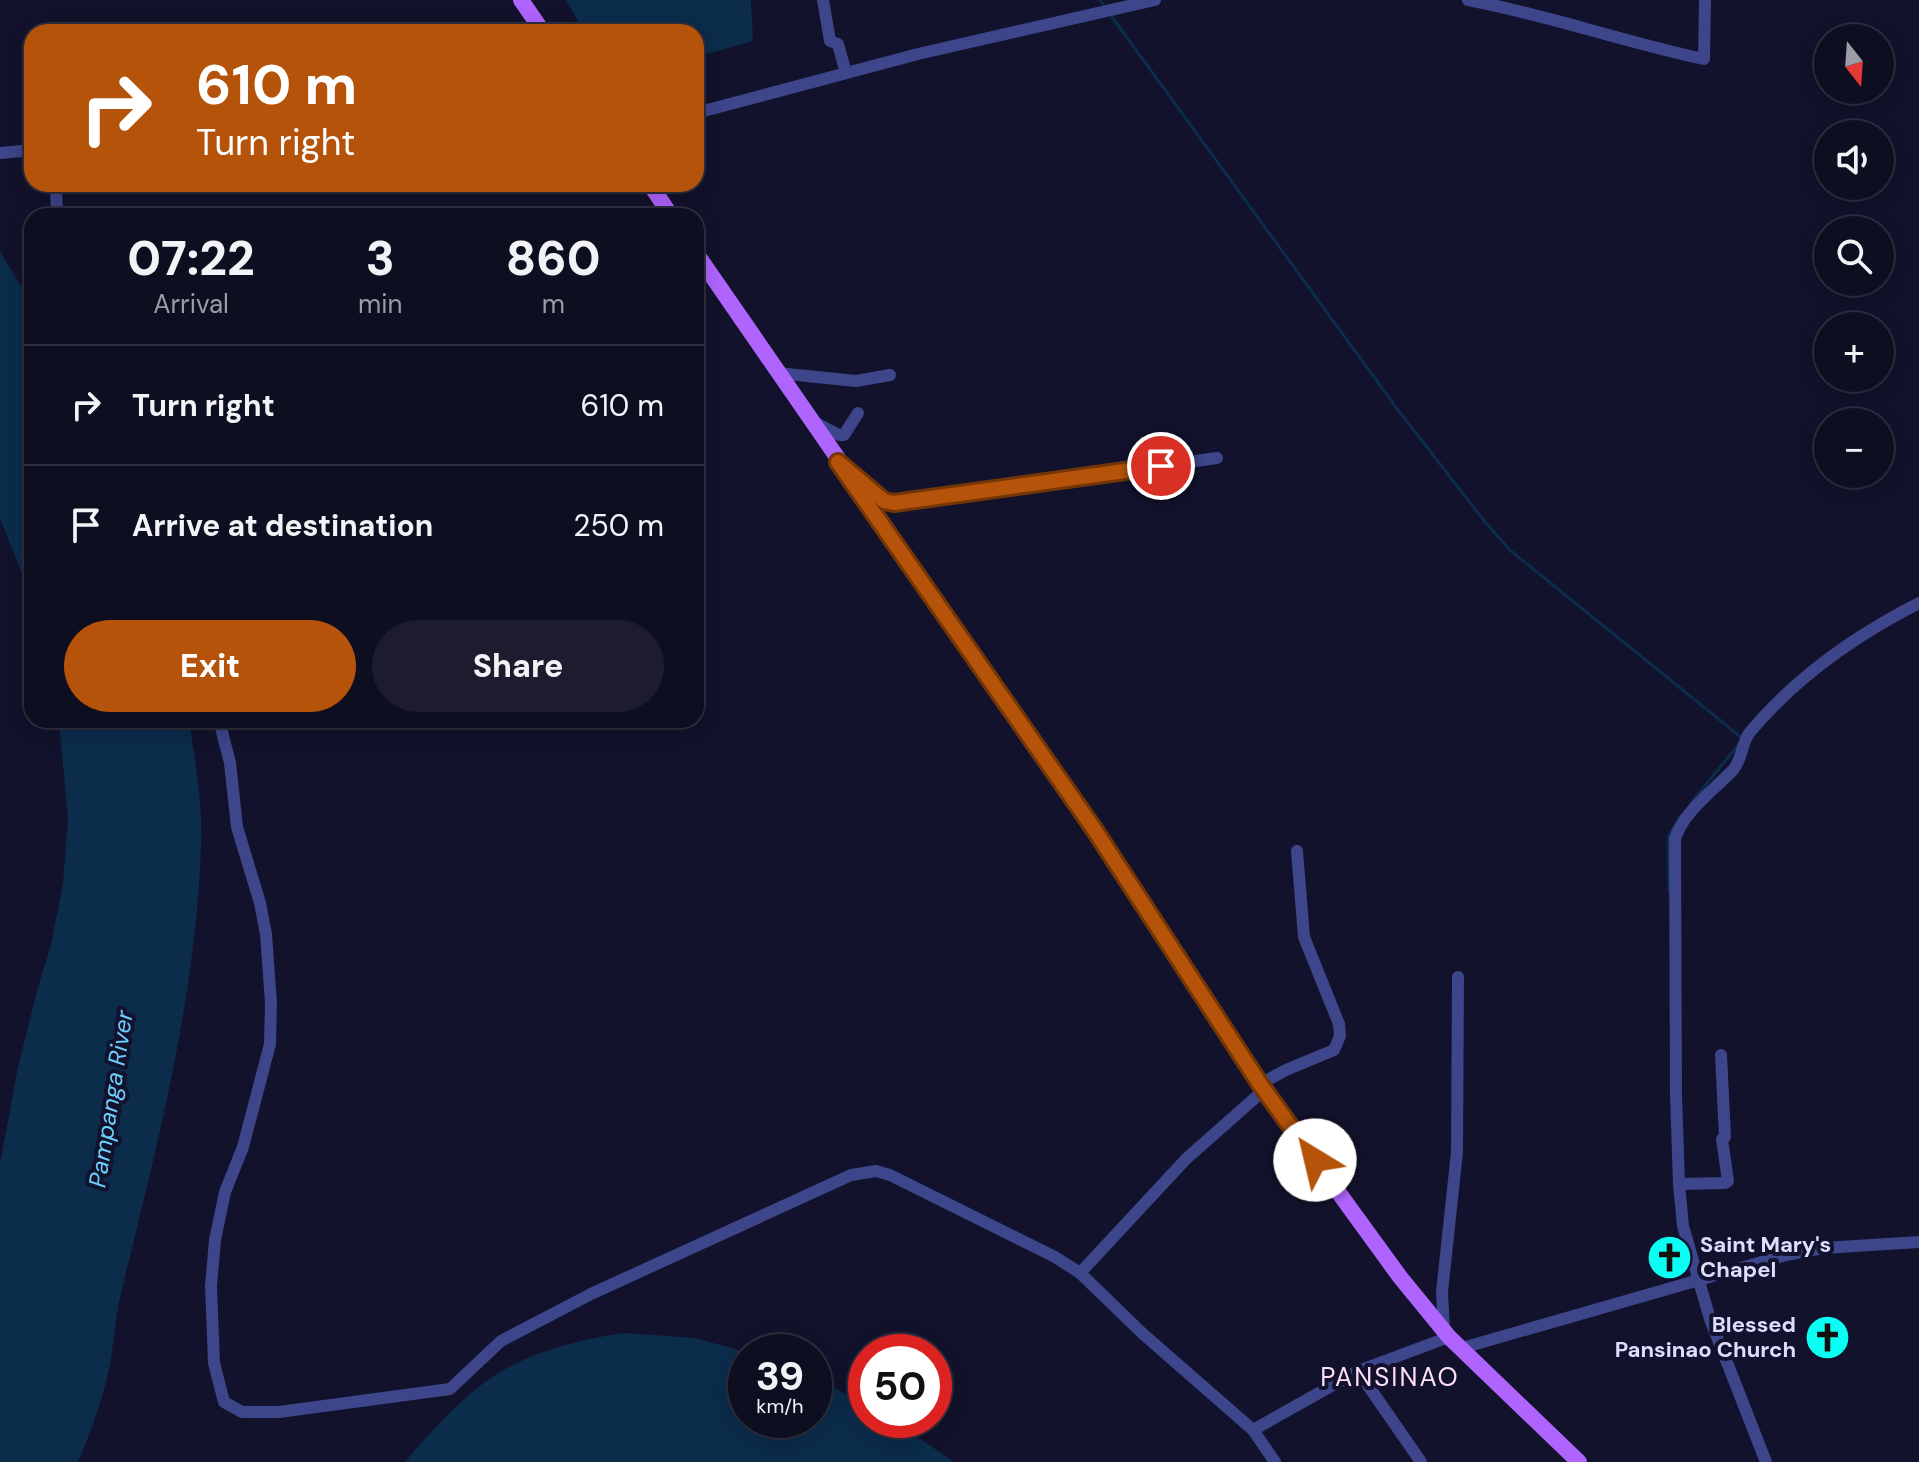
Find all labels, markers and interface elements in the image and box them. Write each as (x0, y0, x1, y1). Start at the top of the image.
north arrow (1814, 24, 1894, 104)
map controls (1814, 24, 1894, 488)
text: 610 m (196, 48, 357, 121)
icon: right (64, 56, 168, 160)
text: Turn right (196, 119, 355, 166)
button: sound (1814, 120, 1894, 200)
button: search (1814, 216, 1894, 296)
text: 07:22 (127, 227, 255, 290)
text: 3 (366, 227, 395, 290)
text: 860 (506, 227, 601, 290)
text: Arrival (153, 287, 229, 321)
text: min (358, 287, 402, 321)
text: m (542, 287, 565, 321)
button: + (1814, 312, 1894, 392)
icon: right (64, 383, 108, 427)
text: Turn right (132, 386, 275, 425)
text: 610 m (581, 386, 664, 425)
button: − (1814, 408, 1894, 488)
pin (1127, 432, 1195, 500)
icon: arrive (1139, 444, 1183, 488)
icon: arrive (64, 503, 108, 547)
text: Arrive at destination (132, 506, 433, 545)
text: 250 m (573, 506, 664, 545)
button: Exit (64, 620, 356, 712)
button: Share (372, 620, 664, 712)
water label: Pampanga River (81, 1007, 140, 1190)
position arrow (1273, 1118, 1357, 1202)
place label: Saint Mary's Chapel (1700, 1230, 1831, 1284)
church icon: Saint Mary's Chapel (1645, 1233, 1693, 1281)
place label: Blessed Pansinao Church (1615, 1310, 1796, 1364)
church icon: Blessed Pansinao Church (1803, 1313, 1851, 1361)
speed limit sign: 50 (848, 1334, 952, 1438)
text: 39 (756, 1350, 804, 1402)
district label: PANSINAO (1320, 1360, 1460, 1394)
text: km/h (756, 1393, 804, 1419)

